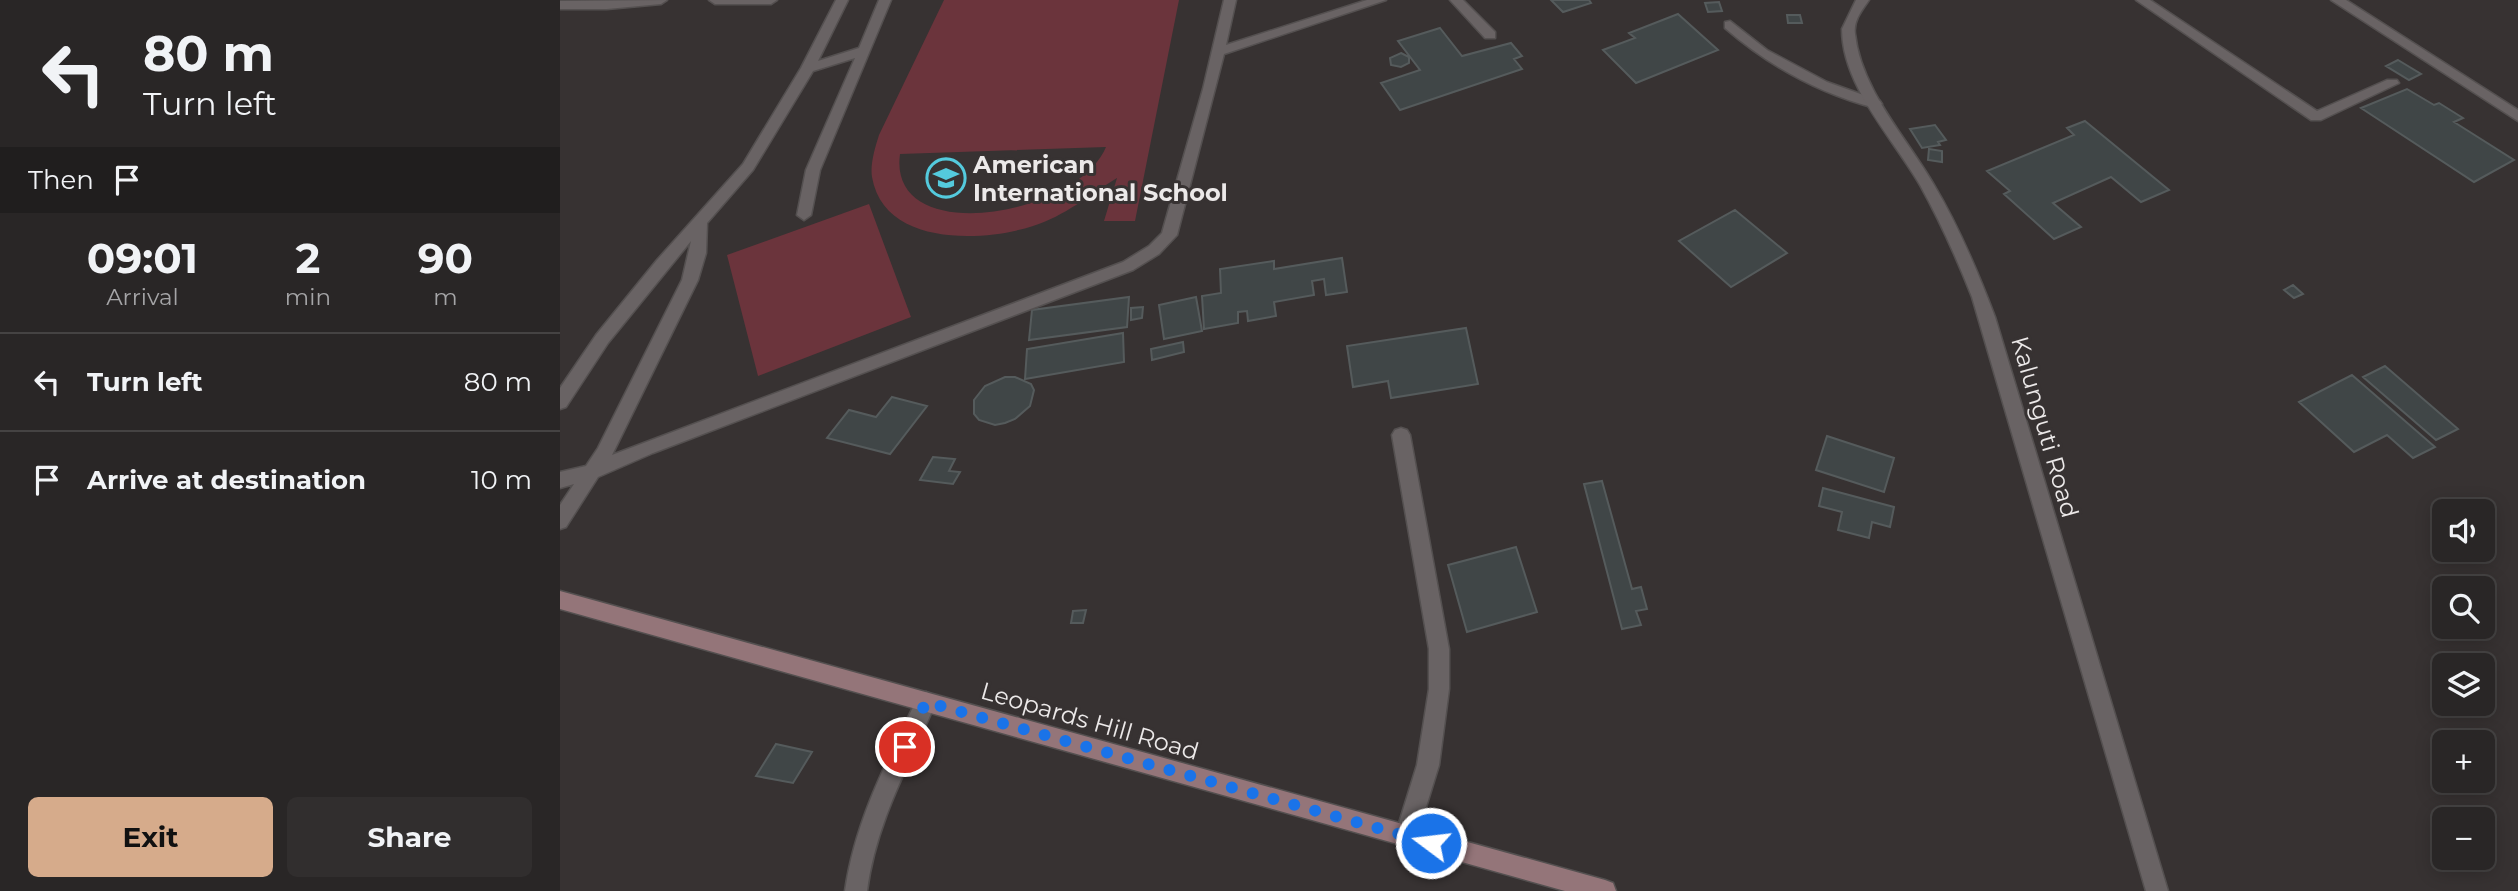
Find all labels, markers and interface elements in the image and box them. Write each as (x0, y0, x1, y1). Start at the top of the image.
text: 80 m (143, 24, 274, 83)
icon: left (28, 28, 119, 119)
text: Turn left (143, 84, 277, 123)
place label: American International School (972, 150, 1228, 207)
school or university icon: American International School (925, 157, 967, 199)
icon: arrive (108, 161, 146, 199)
text: Then (28, 164, 94, 196)
text: 09:01 (87, 232, 198, 284)
text: 2 (295, 232, 320, 284)
text: 90 (418, 232, 473, 284)
text: Arrival (106, 283, 179, 311)
text: min (285, 283, 331, 311)
text: m (433, 283, 458, 311)
street label: Kalunguti Road (2005, 333, 2085, 521)
icon: left (28, 363, 66, 401)
text: Turn left (87, 366, 203, 398)
text: 80 m (464, 366, 532, 398)
icon: arrive (28, 461, 66, 499)
text: Arrive at destination (87, 464, 366, 496)
text: 10 m (471, 464, 532, 496)
map controls (2432, 499, 2495, 870)
button: sound (2432, 499, 2495, 562)
button: search (2432, 576, 2495, 639)
button: layers (2432, 653, 2495, 716)
street label: Leopards Hill Road (978, 676, 1202, 766)
pin (875, 717, 935, 777)
icon: arrive (886, 728, 924, 766)
button: + (2432, 730, 2495, 793)
button: Exit (28, 797, 273, 877)
button: Share (287, 797, 532, 877)
position arrow (1394, 806, 1468, 880)
button: − (2432, 807, 2495, 870)

